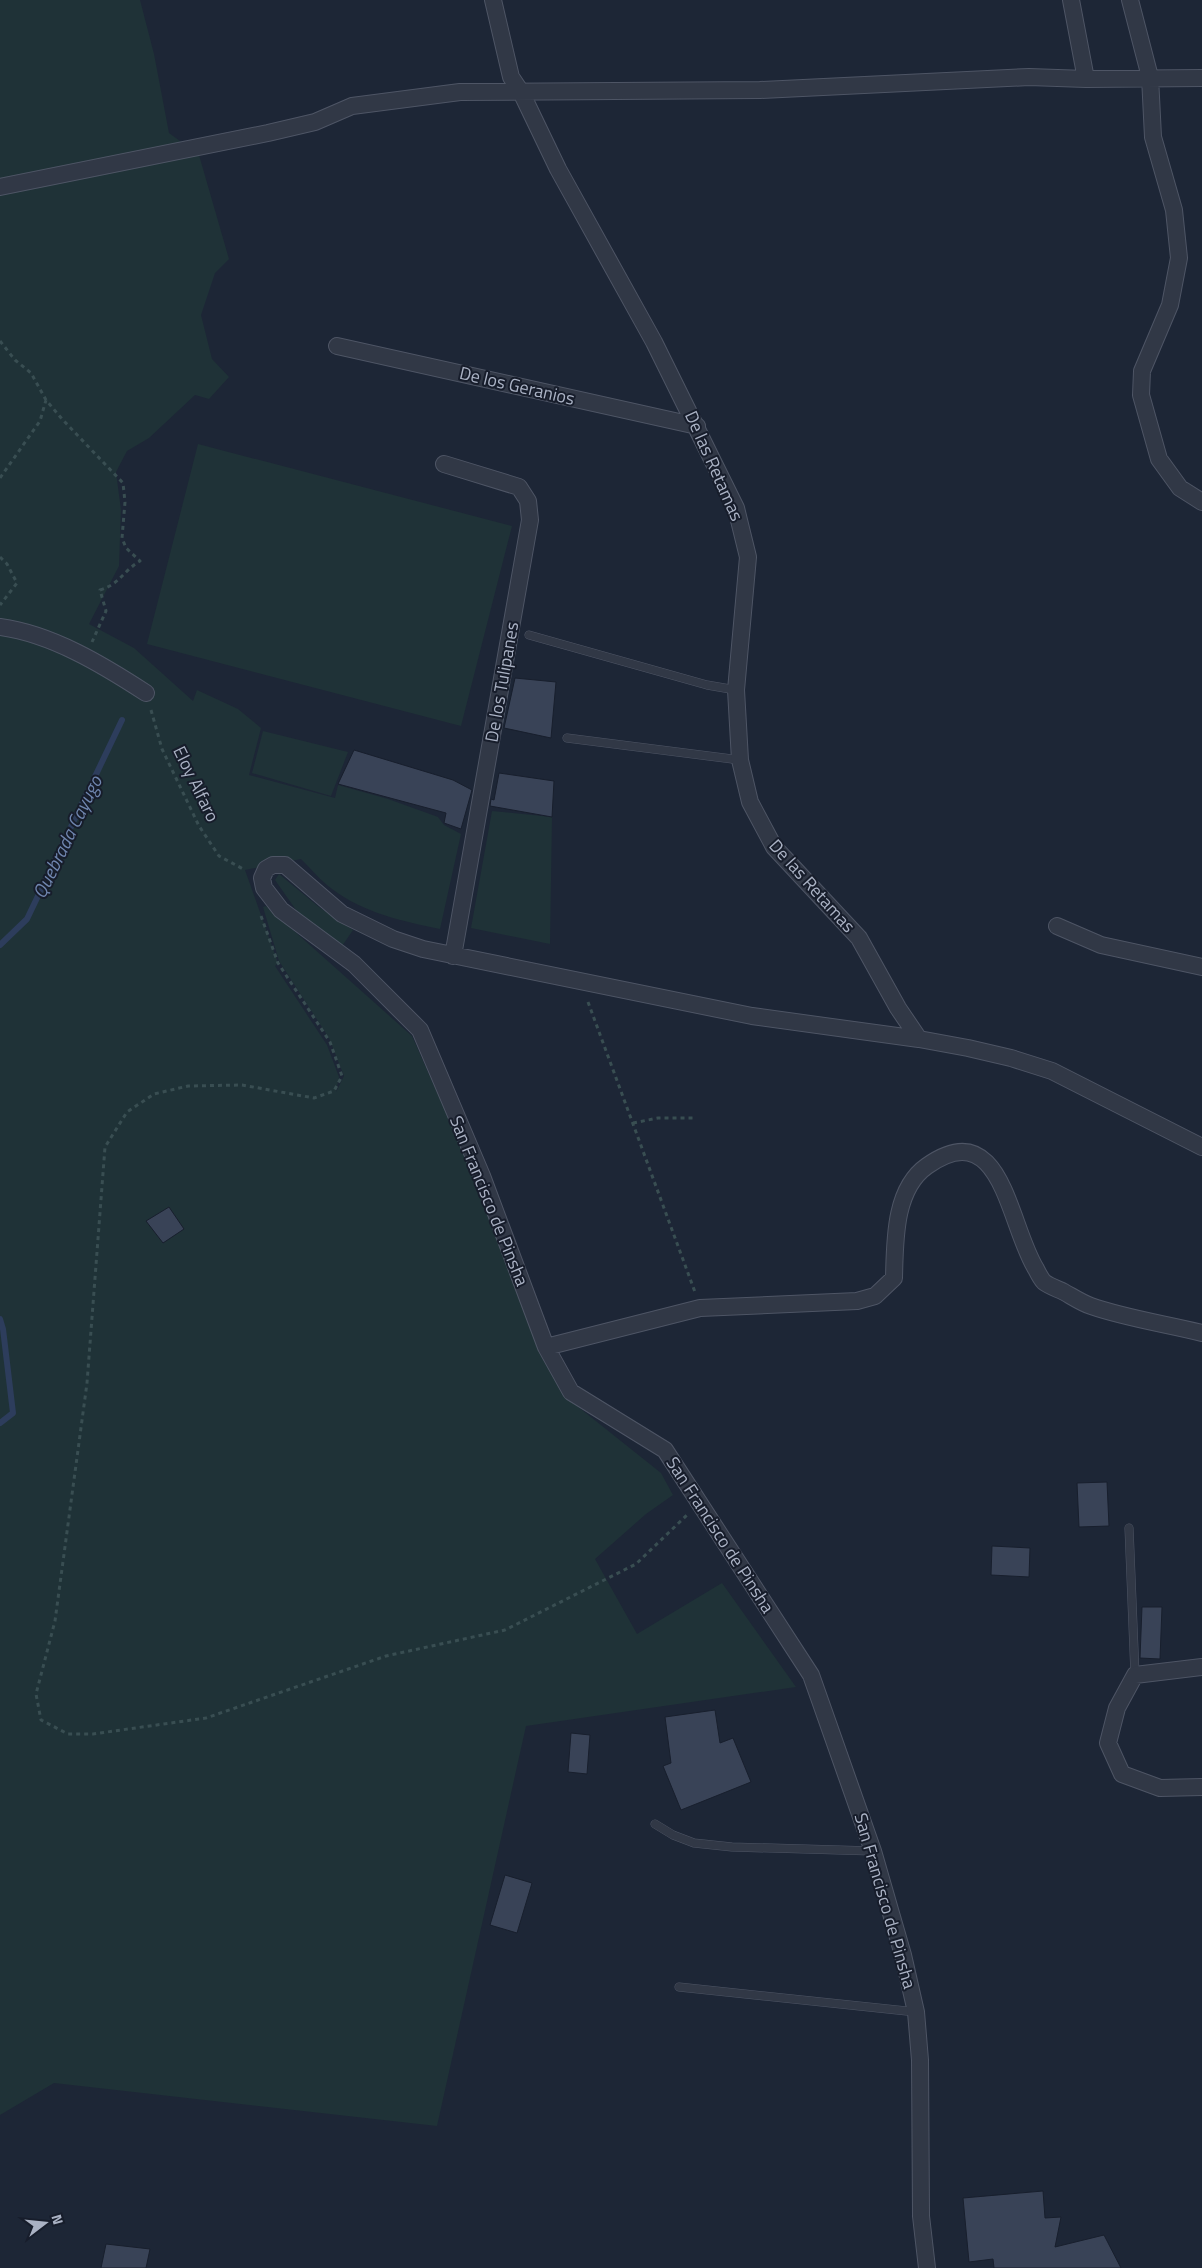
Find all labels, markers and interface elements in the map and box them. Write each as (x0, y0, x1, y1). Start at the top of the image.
street label: De los Geranios (457, 359, 577, 412)
street label: De las Retamas (678, 406, 751, 525)
street label: De los Tulipanes (478, 620, 525, 744)
street label: Eloy Alfaro (166, 741, 226, 826)
water label: Quebrada Cayugo (24, 770, 109, 903)
street label: De las Retamas (763, 833, 862, 939)
street label: San Francisco de Pinsha (443, 1112, 536, 1290)
street label: San Francisco de Pinsha (660, 1451, 781, 1618)
street label: San Francisco de Pinsha (847, 1810, 923, 1992)
north arrow (20, 2198, 70, 2248)
text: N (47, 2212, 69, 2227)

